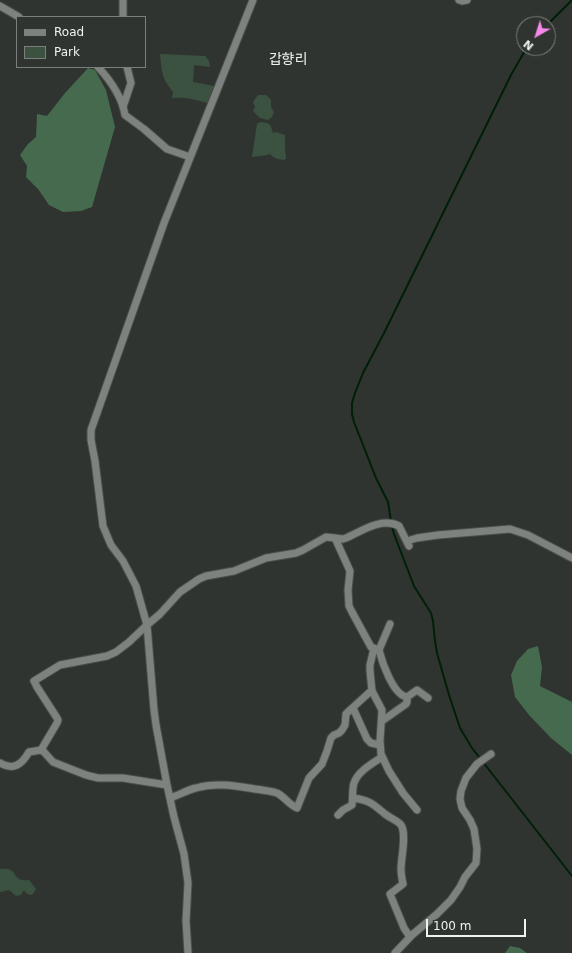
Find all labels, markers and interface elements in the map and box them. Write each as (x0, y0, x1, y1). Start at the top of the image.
legend (16, 16, 146, 68)
north arrow (516, 16, 556, 56)
text: Road (54, 25, 84, 39)
text: N (521, 37, 536, 53)
text: Park (54, 45, 80, 59)
district label: 갑향리 (269, 52, 307, 68)
scale bar (428, 911, 528, 937)
text: 100 m (433, 919, 471, 933)

